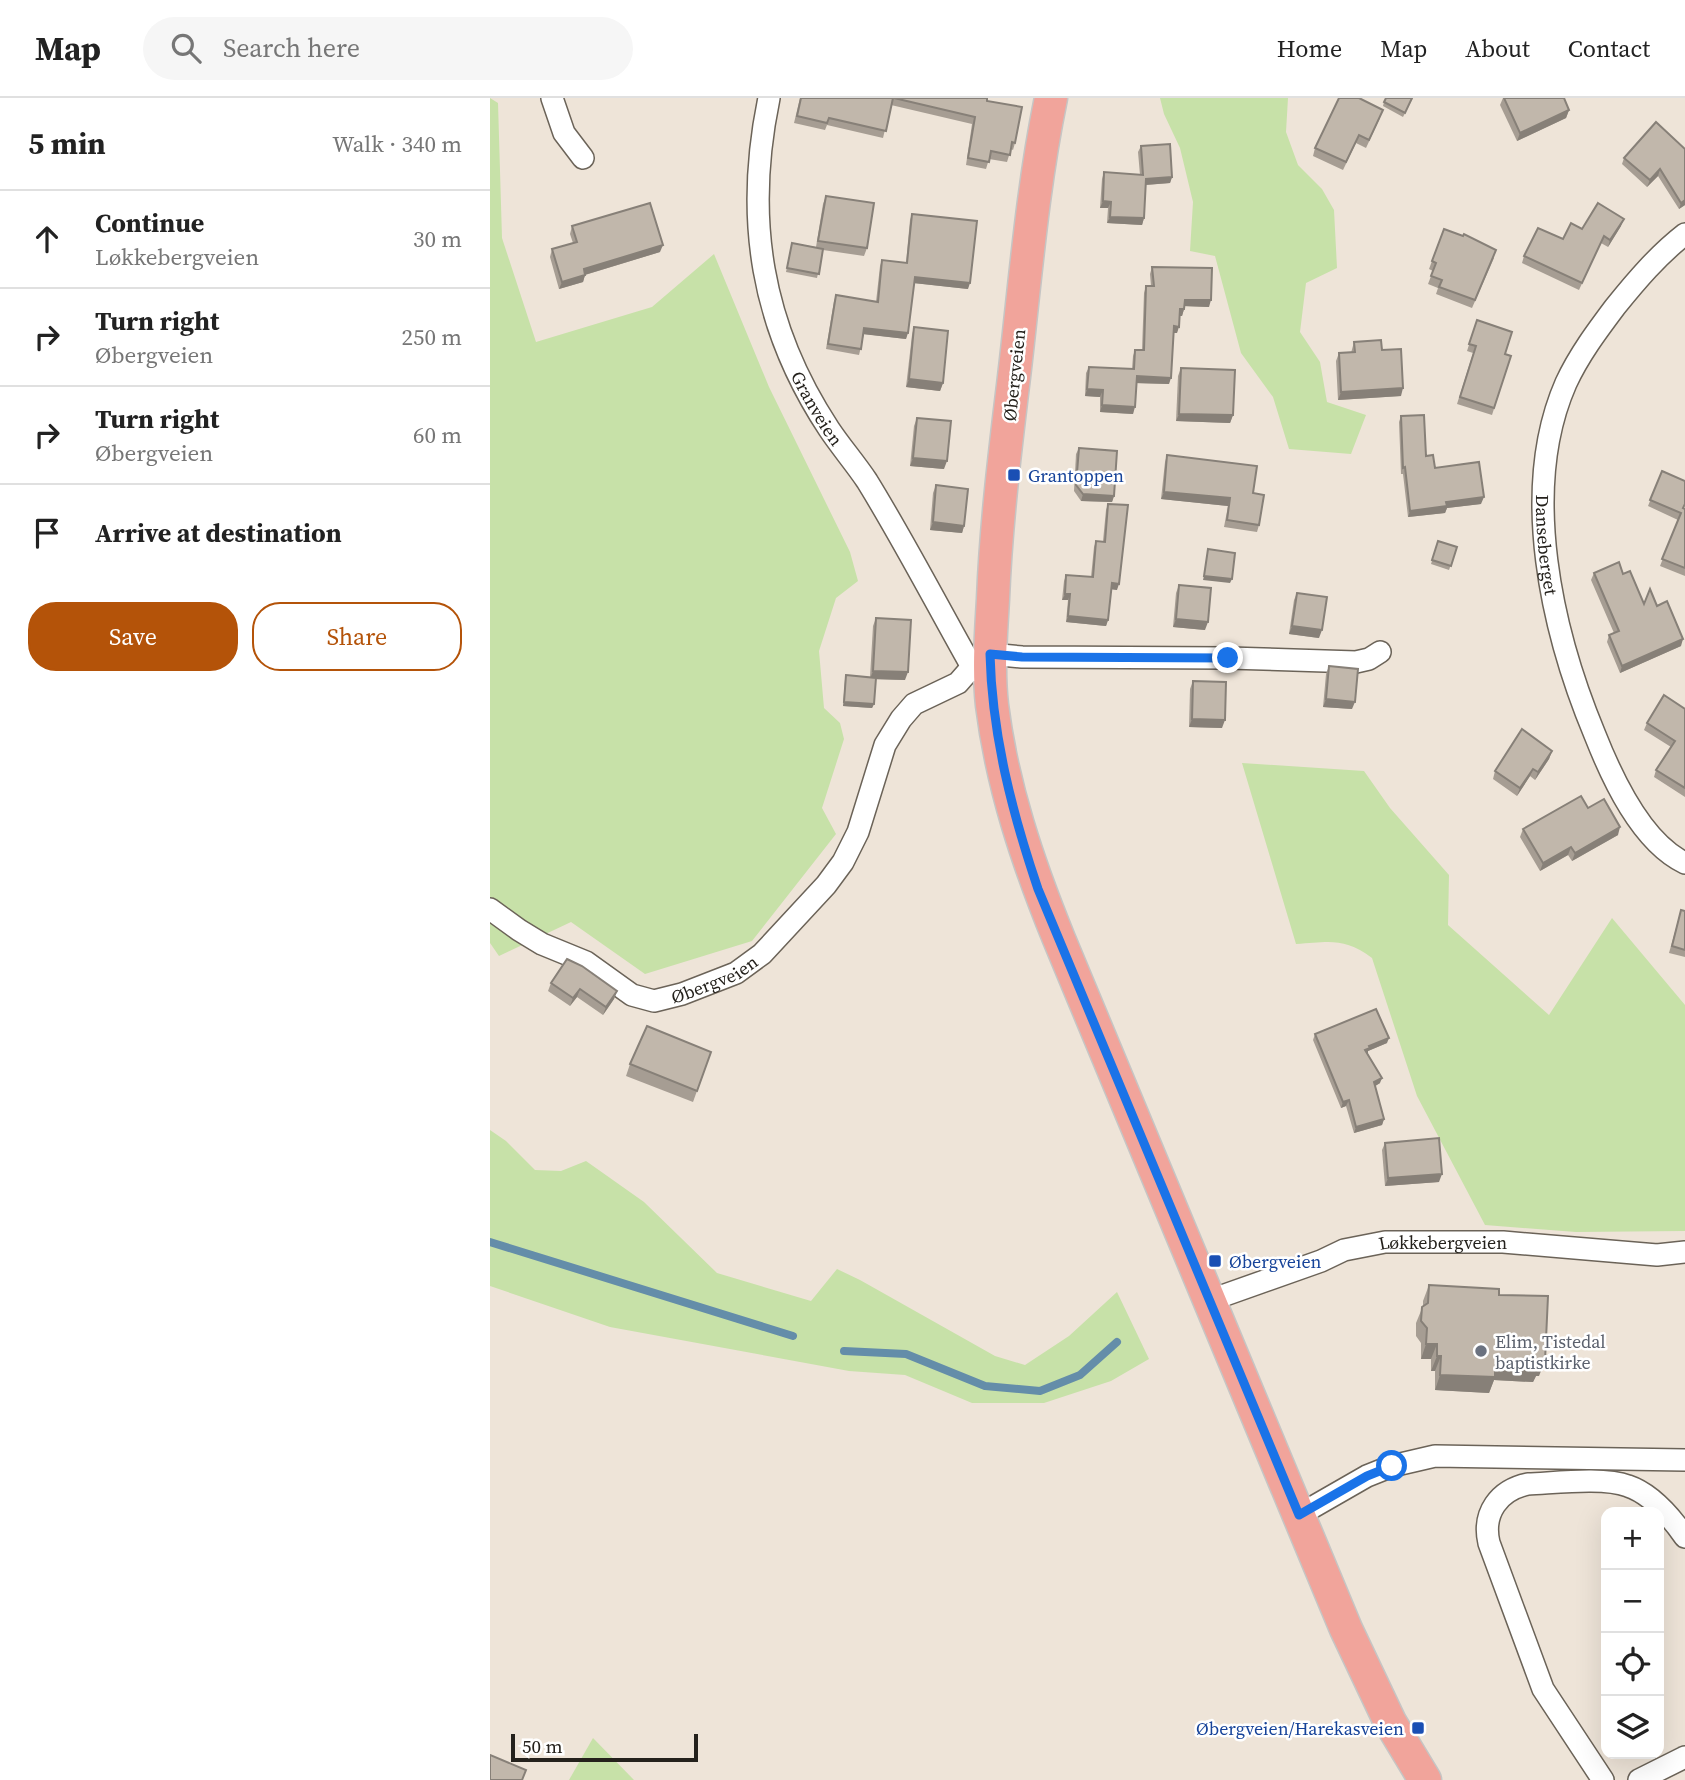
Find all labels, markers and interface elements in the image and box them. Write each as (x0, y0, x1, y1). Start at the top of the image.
search box (143, 17, 633, 80)
text: Map (35, 26, 101, 71)
icon: search (167, 29, 205, 67)
text: Search here (223, 30, 360, 66)
text: Home (1277, 32, 1342, 65)
text: Map (1380, 32, 1427, 65)
text: About (1465, 32, 1530, 65)
text: Contact (1568, 32, 1650, 65)
text: 5 min (28, 123, 106, 164)
text: Walk · 340 m (332, 128, 462, 160)
text: Continue (95, 205, 204, 241)
icon: ahead (28, 220, 66, 258)
text: 30 m (413, 223, 462, 255)
text: Løkkebergveien (95, 241, 259, 273)
text: Turn right (95, 303, 219, 339)
icon: right (28, 318, 66, 356)
text: 250 m (401, 321, 462, 353)
street label: Øbergveien (997, 328, 1031, 422)
text: Øbergveien (95, 339, 213, 371)
street label: Granveien (786, 367, 849, 451)
text: Turn right (95, 401, 219, 437)
icon: right (28, 416, 66, 454)
text: 60 m (413, 419, 462, 451)
text: Øbergveien (95, 437, 213, 469)
place label: Grantoppen (1028, 463, 1124, 488)
marker: Grantoppen (1006, 467, 1022, 483)
street label: Danseberget (1531, 495, 1565, 597)
icon: arrive (28, 514, 66, 552)
text: Arrive at destination (95, 515, 342, 551)
button: Save (28, 602, 238, 671)
button: Share (252, 602, 462, 671)
route end (1212, 642, 1243, 673)
street label: Øbergveien (668, 949, 763, 1009)
street label: Løkkebergveien (1376, 1229, 1507, 1256)
place label: Øbergveien (1229, 1249, 1322, 1274)
marker: Øbergveien (1207, 1253, 1223, 1269)
place label: Elim, Tistedal baptistkirke (1495, 1329, 1606, 1375)
marker: Elim, Tistedal baptistkirke (1473, 1343, 1489, 1359)
route start (1376, 1450, 1407, 1481)
map controls (1601, 1507, 1664, 1759)
button: + (1601, 1507, 1664, 1570)
button: − (1601, 1570, 1664, 1633)
button: locate (1601, 1633, 1664, 1696)
button: layers (1601, 1696, 1664, 1759)
place label: Øbergveien/Harekasveien (1196, 1716, 1404, 1741)
marker: Øbergveien/Harekasveien (1410, 1720, 1426, 1736)
scale bar (511, 1731, 698, 1763)
text: 50 m (522, 1733, 563, 1759)

